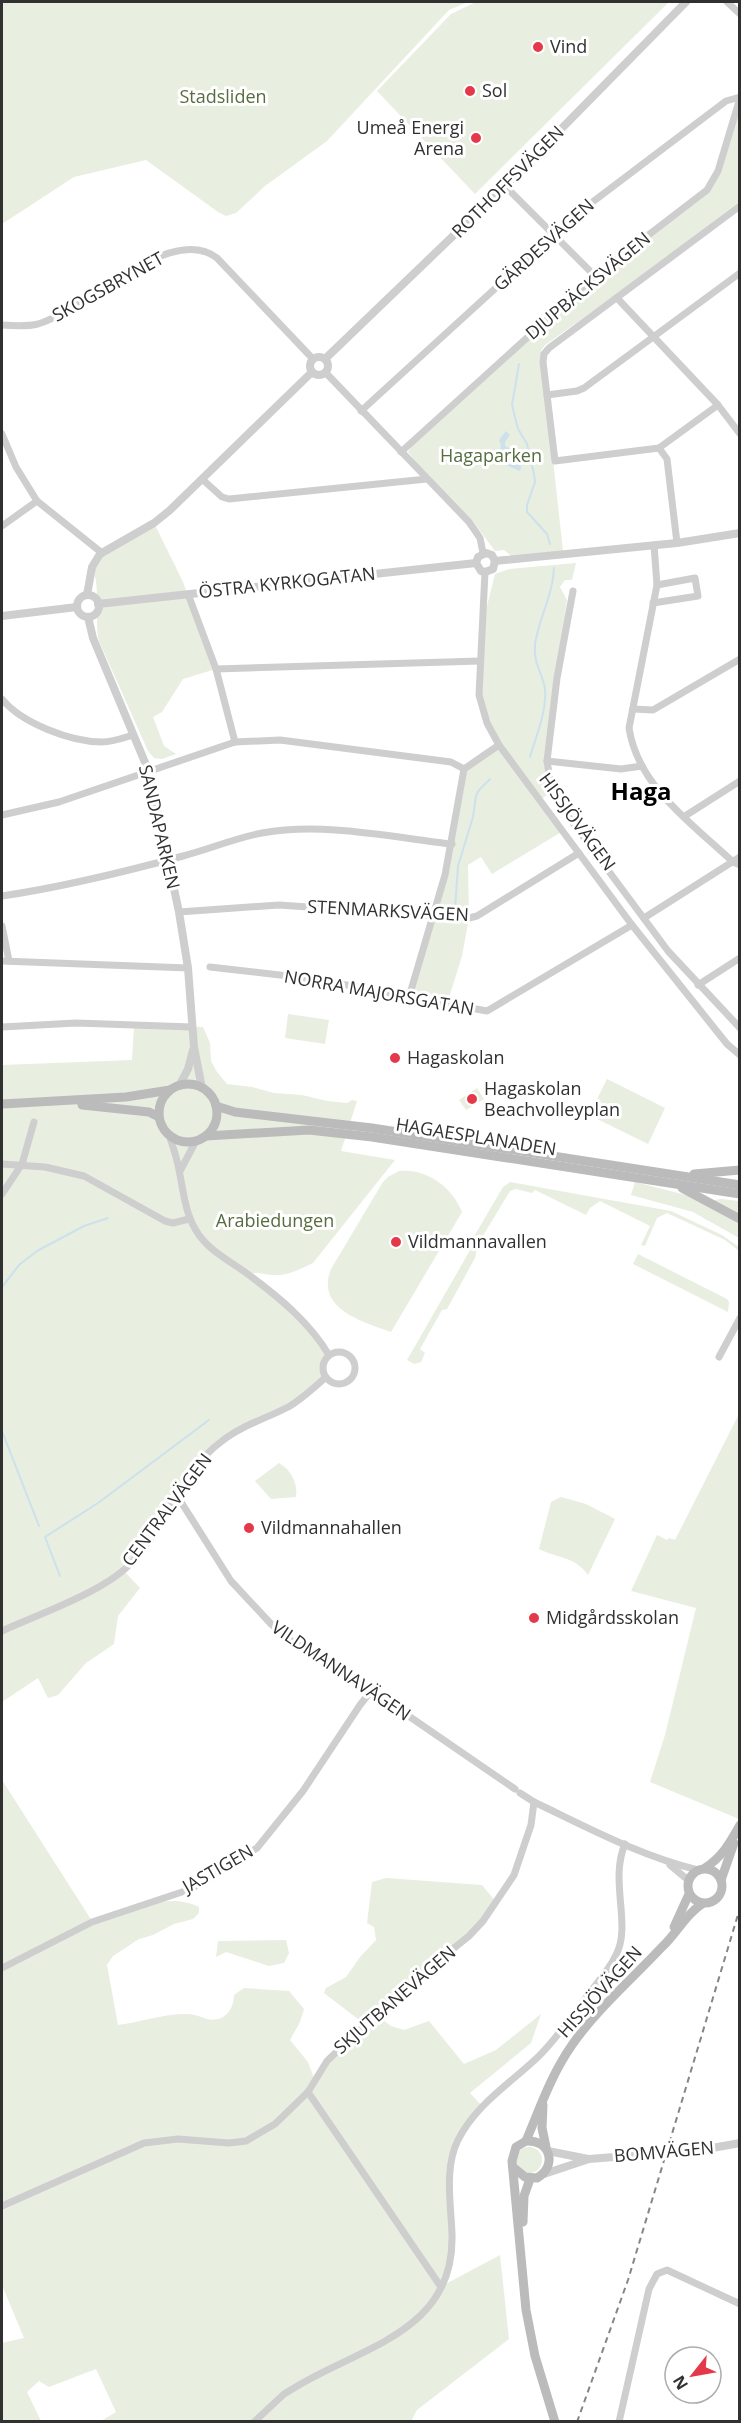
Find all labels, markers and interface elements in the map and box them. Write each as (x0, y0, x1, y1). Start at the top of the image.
place label: Vind (550, 34, 587, 58)
marker: Vind (531, 40, 545, 54)
place label: Sol (482, 78, 507, 102)
park label: Stadsliden (179, 84, 267, 108)
marker: Sol (463, 84, 477, 98)
place label: Umeå Energi Arena (357, 115, 464, 160)
street label: ROTHOFFSVÄGEN (446, 120, 569, 243)
marker: Umeå Energi Arena (469, 131, 483, 145)
street label: GÄRDESVÄGEN (488, 193, 599, 296)
street label: DJUPBÄCKSVÄGEN (520, 226, 655, 345)
street label: SKOGSBRYNET (47, 246, 168, 327)
park label: Hagaparken (440, 443, 542, 467)
street label: ÖSTRA KYRKOGATAN (197, 561, 376, 603)
street label: SANDAPARKEN (134, 762, 186, 891)
street label: HISSJÖVÄGEN (534, 768, 622, 875)
district label: Haga (611, 774, 671, 807)
street label: STENMARKSVÄGEN (307, 894, 469, 926)
street label: NORRA MAJORSGATAN (282, 963, 476, 1021)
place label: Hagaskolan (407, 1045, 505, 1069)
marker: Hagaskolan (388, 1051, 402, 1065)
place label: Hagaskolan Beachvolleyplan (484, 1076, 620, 1121)
marker: Hagaskolan Beachvolleyplan (465, 1092, 479, 1106)
street label: HAGAESPLANADEN (394, 1111, 558, 1161)
park label: Arabiedungen (216, 1208, 334, 1232)
place label: Vildmannavallen (408, 1229, 547, 1253)
marker: Vildmannavallen (389, 1235, 403, 1249)
street label: CENTRALVÄGEN (116, 1448, 217, 1571)
place label: Vildmannahallen (261, 1515, 402, 1539)
marker: Vildmannahallen (242, 1521, 256, 1535)
place label: Midgårdsskolan (546, 1605, 679, 1629)
marker: Midgårdsskolan (527, 1611, 541, 1625)
street label: VILDMANNAVÄGEN (267, 1615, 416, 1726)
street label: JASTIGEN (176, 1838, 257, 1899)
street label: SKJUTBANEVÄGEN (328, 1940, 460, 2059)
street label: HISSJÖVÄGEN (552, 1940, 647, 2042)
street label: BOMVÄGEN (613, 2135, 715, 2167)
north arrow (663, 2345, 723, 2405)
text: N (667, 2371, 693, 2394)

